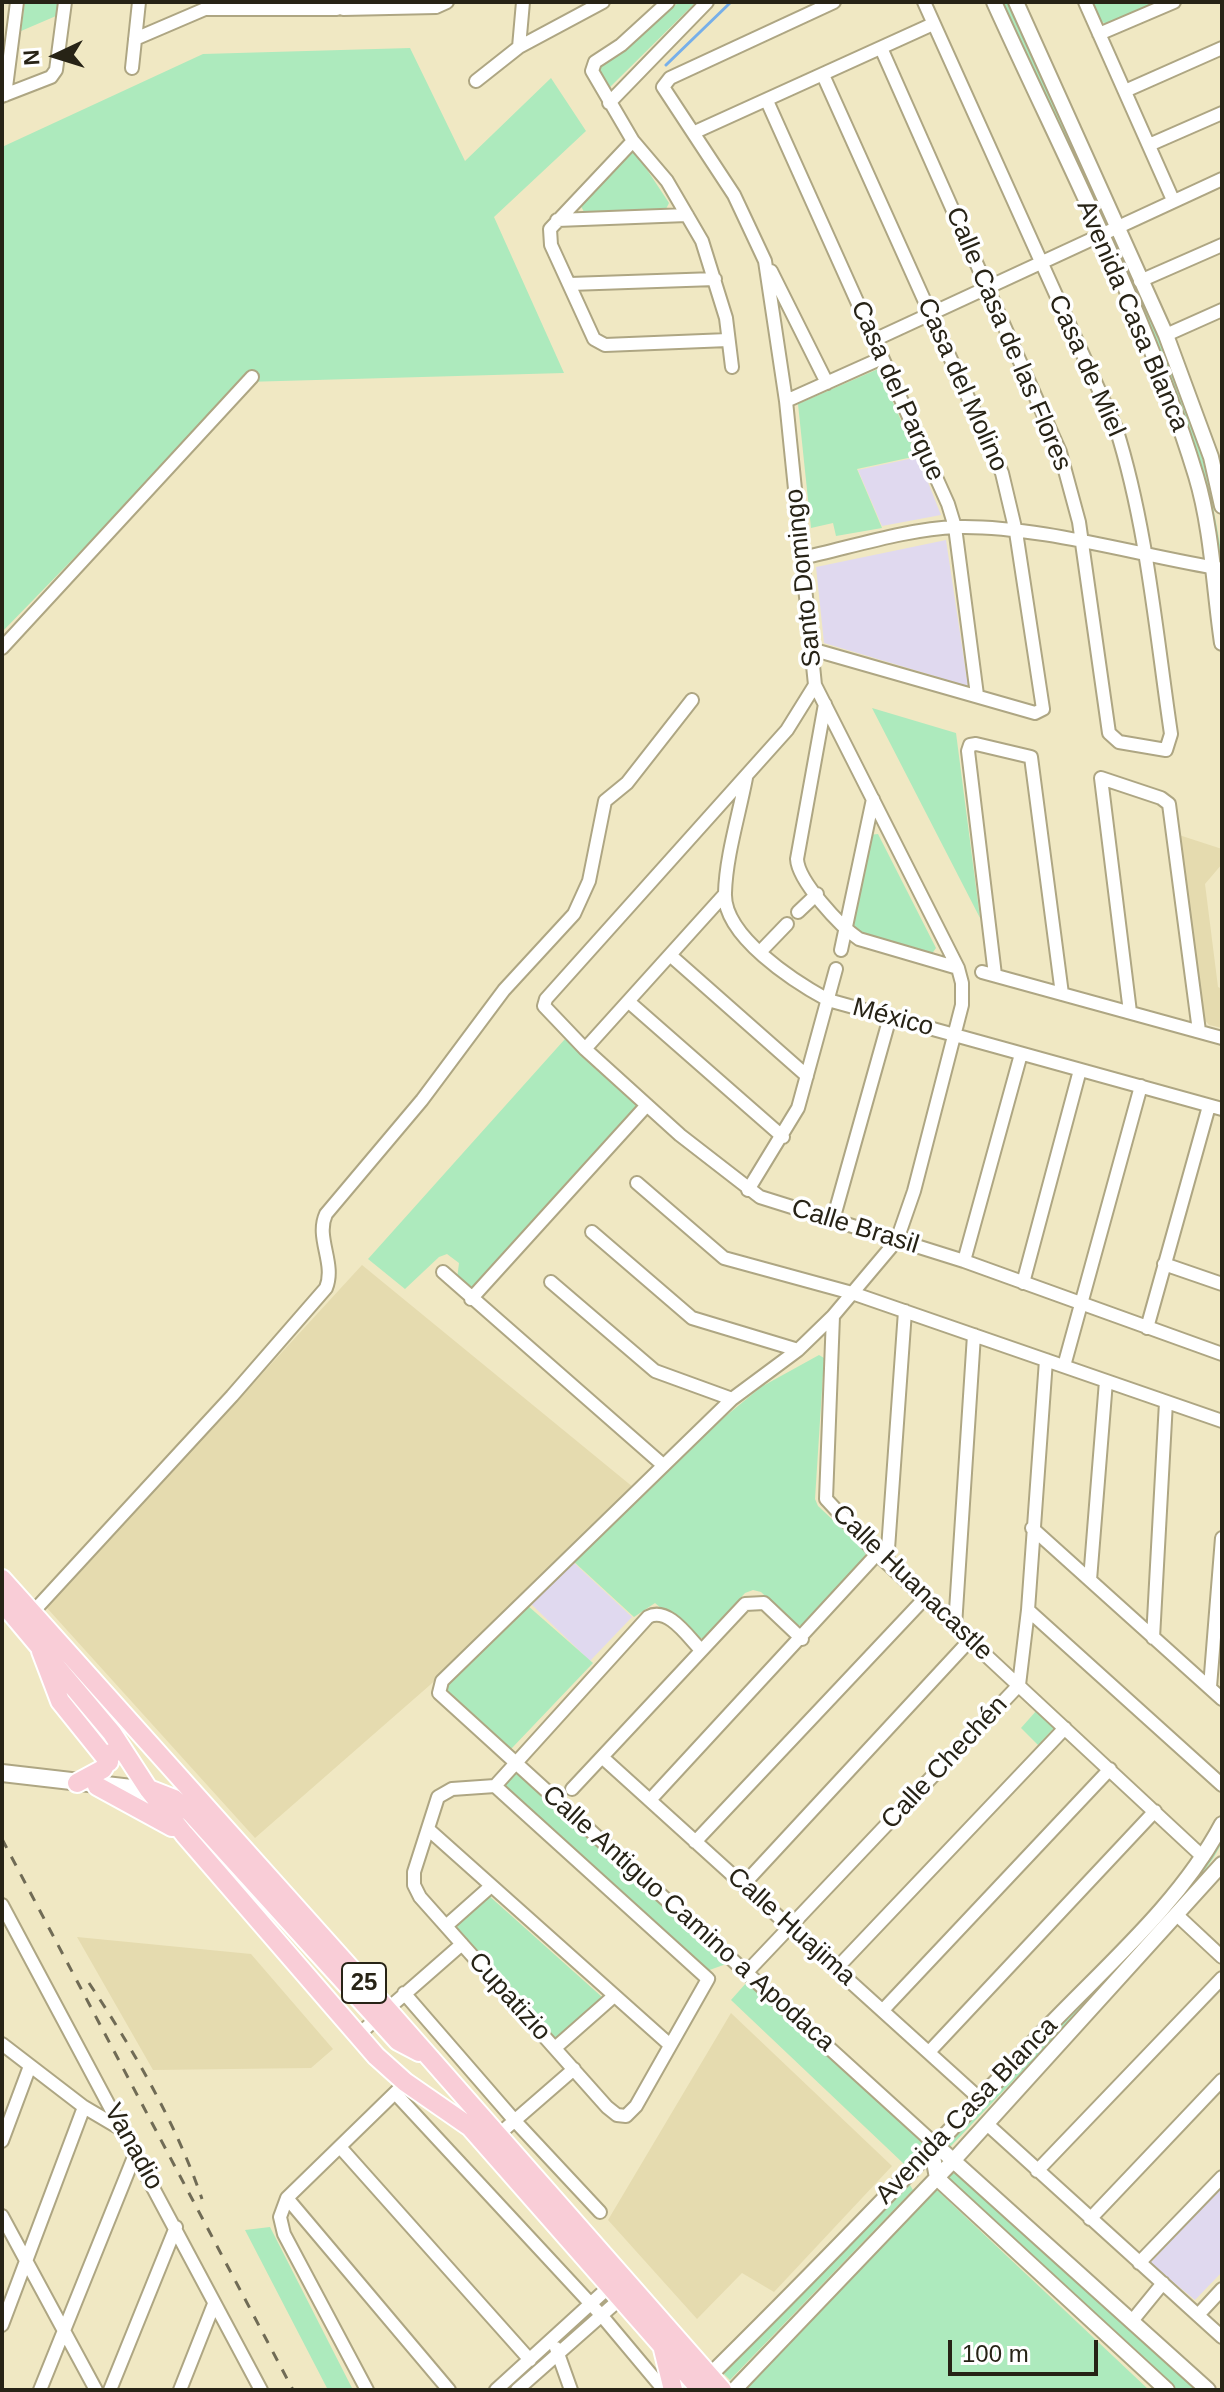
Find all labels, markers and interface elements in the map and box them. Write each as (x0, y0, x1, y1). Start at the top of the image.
north arrow (16, 16, 96, 96)
text: N (19, 49, 45, 67)
street label: Avenida Casa Blanca (1069, 196, 1195, 436)
street label: Calle Casa de las Flores (938, 203, 1078, 475)
street label: Casa de Miel (1041, 290, 1131, 442)
street label: Casa del Molino (910, 293, 1014, 477)
street label: Casa del Parque (843, 296, 951, 486)
street label: Santo Domingo (779, 487, 829, 669)
street label: México (849, 992, 937, 1044)
street label: Calle Brasil (788, 1193, 922, 1261)
street label: Calle Huanacastle (825, 1498, 999, 1668)
street label: Calle Chechén (875, 1690, 1015, 1836)
street label: Calle Antiguo Camino a Apodaca (535, 1779, 841, 2059)
street label: Calle Huajima (720, 1861, 862, 1993)
street label: Cupatizio (461, 1946, 557, 2048)
road number: 25 (342, 1963, 386, 2003)
street label: Avenida Casa Blanca (870, 2011, 1064, 2211)
street label: Vanadio (97, 2099, 169, 2195)
scale bar (952, 2324, 1102, 2374)
text: 100 m (962, 2340, 1029, 2367)

